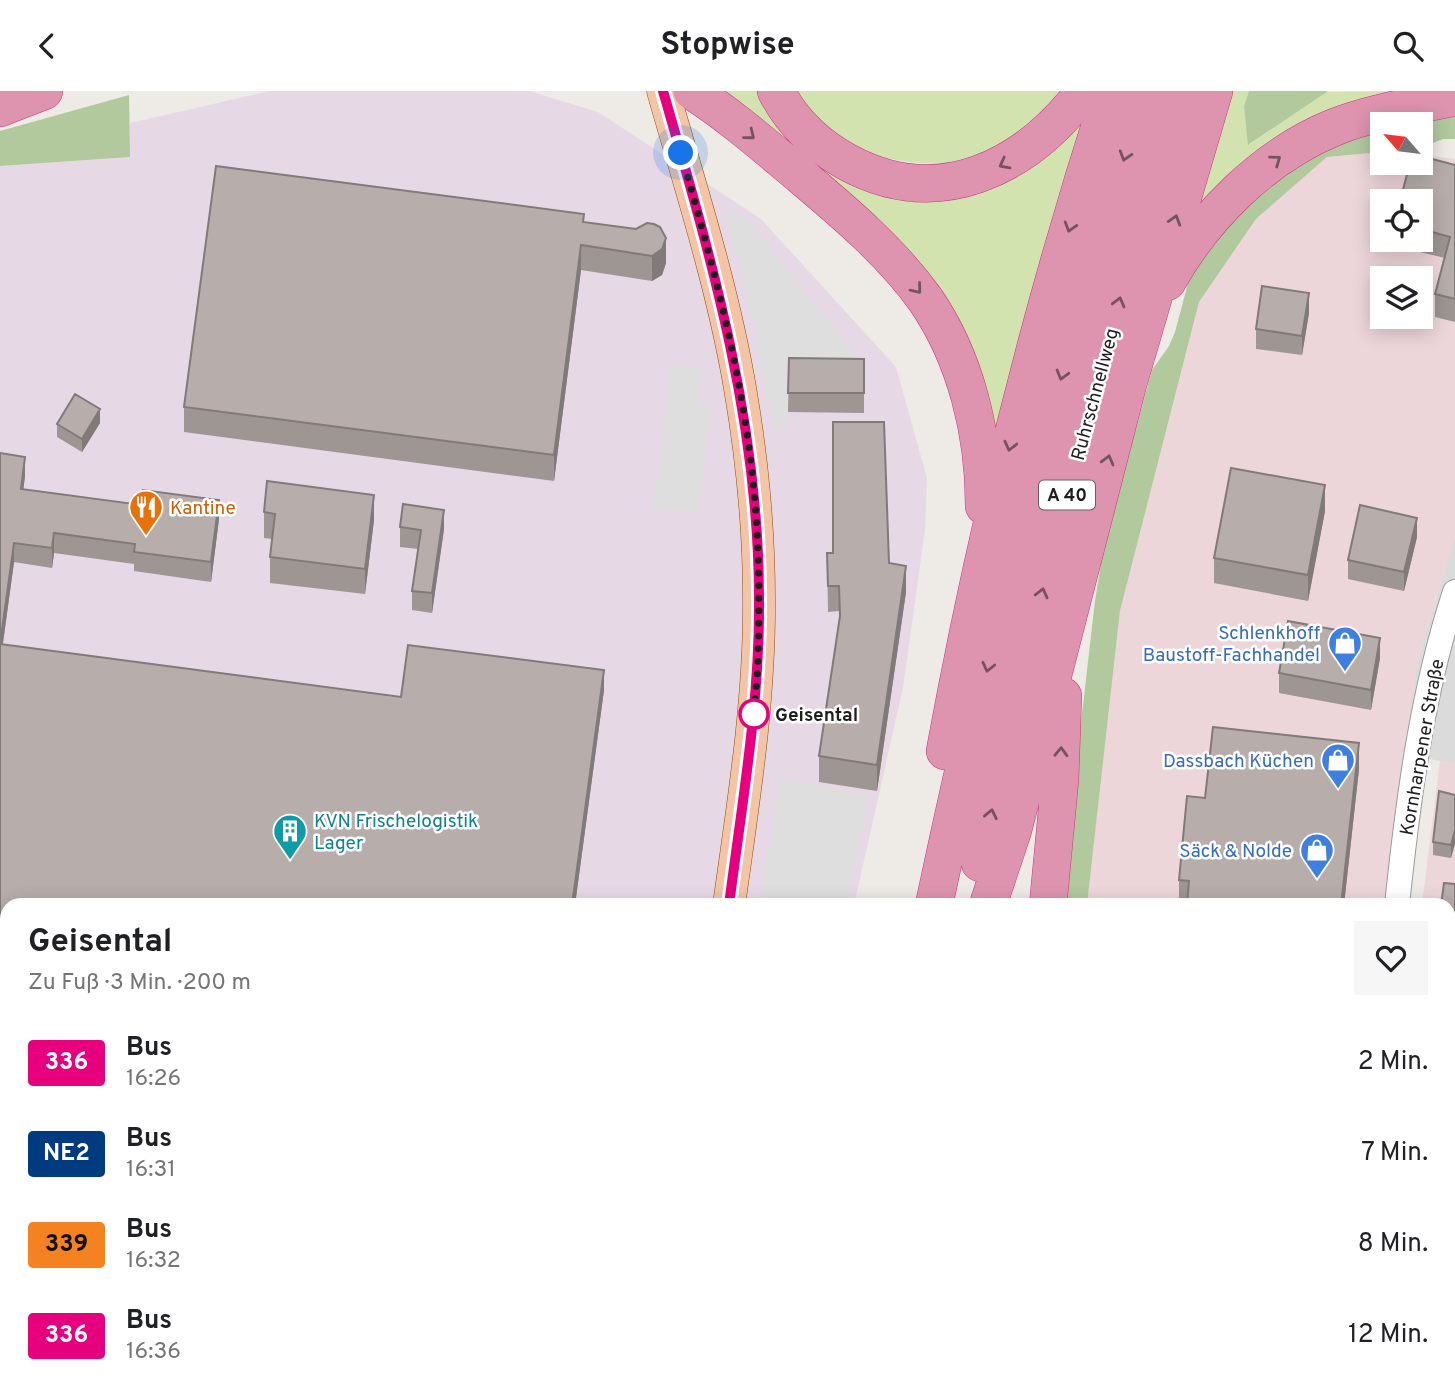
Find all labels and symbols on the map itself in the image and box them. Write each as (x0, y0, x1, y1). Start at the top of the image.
north arrow (1370, 112, 1433, 175)
one-way arrow (743, 126, 755, 139)
your location (663, 135, 698, 170)
one-way arrow (1119, 150, 1133, 162)
one-way arrow (998, 155, 1011, 169)
one-way arrow (1268, 156, 1281, 169)
one-way arrow (1166, 215, 1181, 227)
one-way arrow (1064, 220, 1079, 232)
one-way arrow (908, 281, 921, 294)
one-way arrow (1111, 296, 1125, 308)
street label: Ruhrschnellweg (1067, 326, 1125, 463)
one-way arrow (1056, 369, 1070, 381)
one-way arrow (1004, 440, 1018, 452)
one-way arrow (1099, 454, 1114, 466)
road number: A 40 (1039, 481, 1095, 509)
restaurant icon: Kantine (127, 488, 165, 537)
place label: Kantine (170, 497, 236, 521)
one-way arrow (1034, 587, 1048, 599)
place label: Schlenkhoff Baustoff-Fachhandel (1143, 622, 1320, 668)
shop icon: Schlenkhoff Baustoff-Fachhandel (1326, 624, 1364, 673)
street label: Kornharpener Straße (1396, 657, 1450, 838)
one-way arrow (982, 661, 997, 673)
marker: Geisental (739, 699, 769, 729)
place label: Geisental (775, 704, 858, 728)
shop icon: Dassbach Küchen (1319, 741, 1357, 790)
one-way arrow (1053, 747, 1068, 758)
place label: Dassbach Küchen (1163, 750, 1314, 774)
one-way arrow (982, 808, 997, 820)
place label: KVN Frischelogistik Lager (314, 810, 478, 856)
building icon: KVN Frischelogistik Lager (271, 812, 309, 861)
shop icon: Säck & Nolde (1298, 831, 1336, 880)
place label: Säck & Nolde (1179, 840, 1292, 864)

